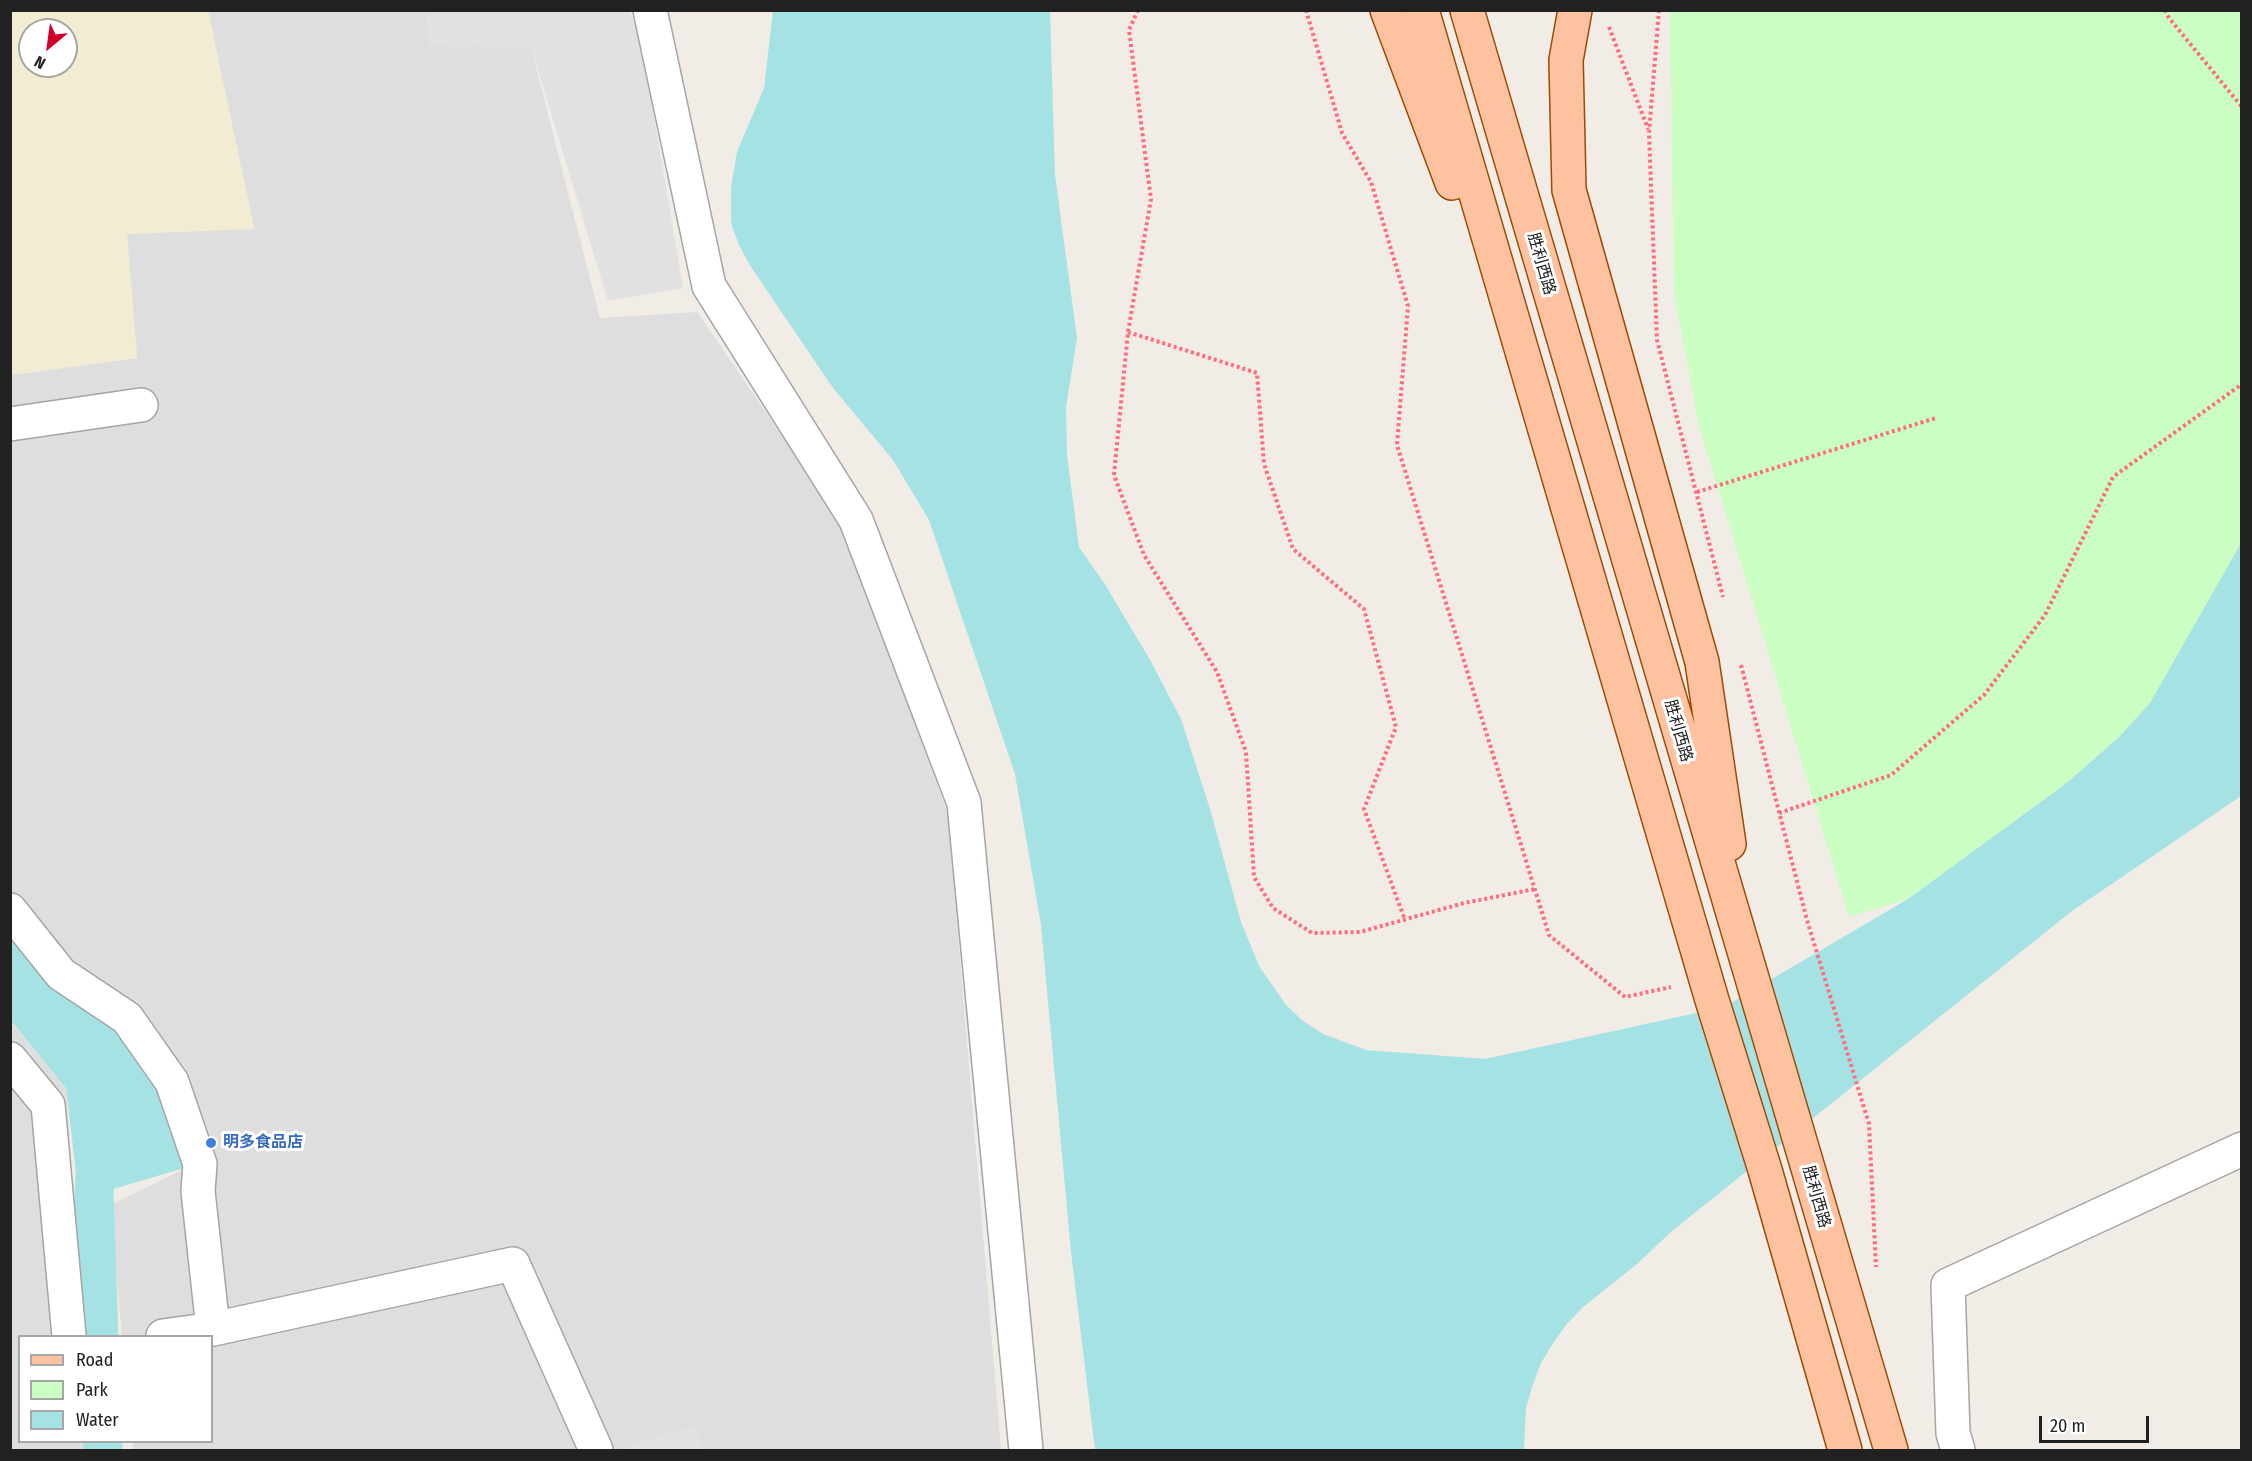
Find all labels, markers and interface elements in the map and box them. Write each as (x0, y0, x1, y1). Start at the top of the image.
north arrow (18, 18, 78, 78)
text: N (31, 52, 49, 73)
street label: 胜利西路 (1523, 231, 1559, 297)
street label: 胜利西路 (1660, 698, 1696, 764)
place label: 明多食品店 (223, 1133, 303, 1153)
marker: 明多食品店 (204, 1136, 218, 1150)
street label: 胜利西路 (1798, 1164, 1834, 1230)
legend (18, 1335, 213, 1443)
text: Road (76, 1349, 113, 1371)
text: Park (76, 1379, 108, 1401)
scale bar (2042, 1404, 2152, 1442)
text: Water (76, 1409, 119, 1431)
text: 20 m (2050, 1415, 2085, 1437)

